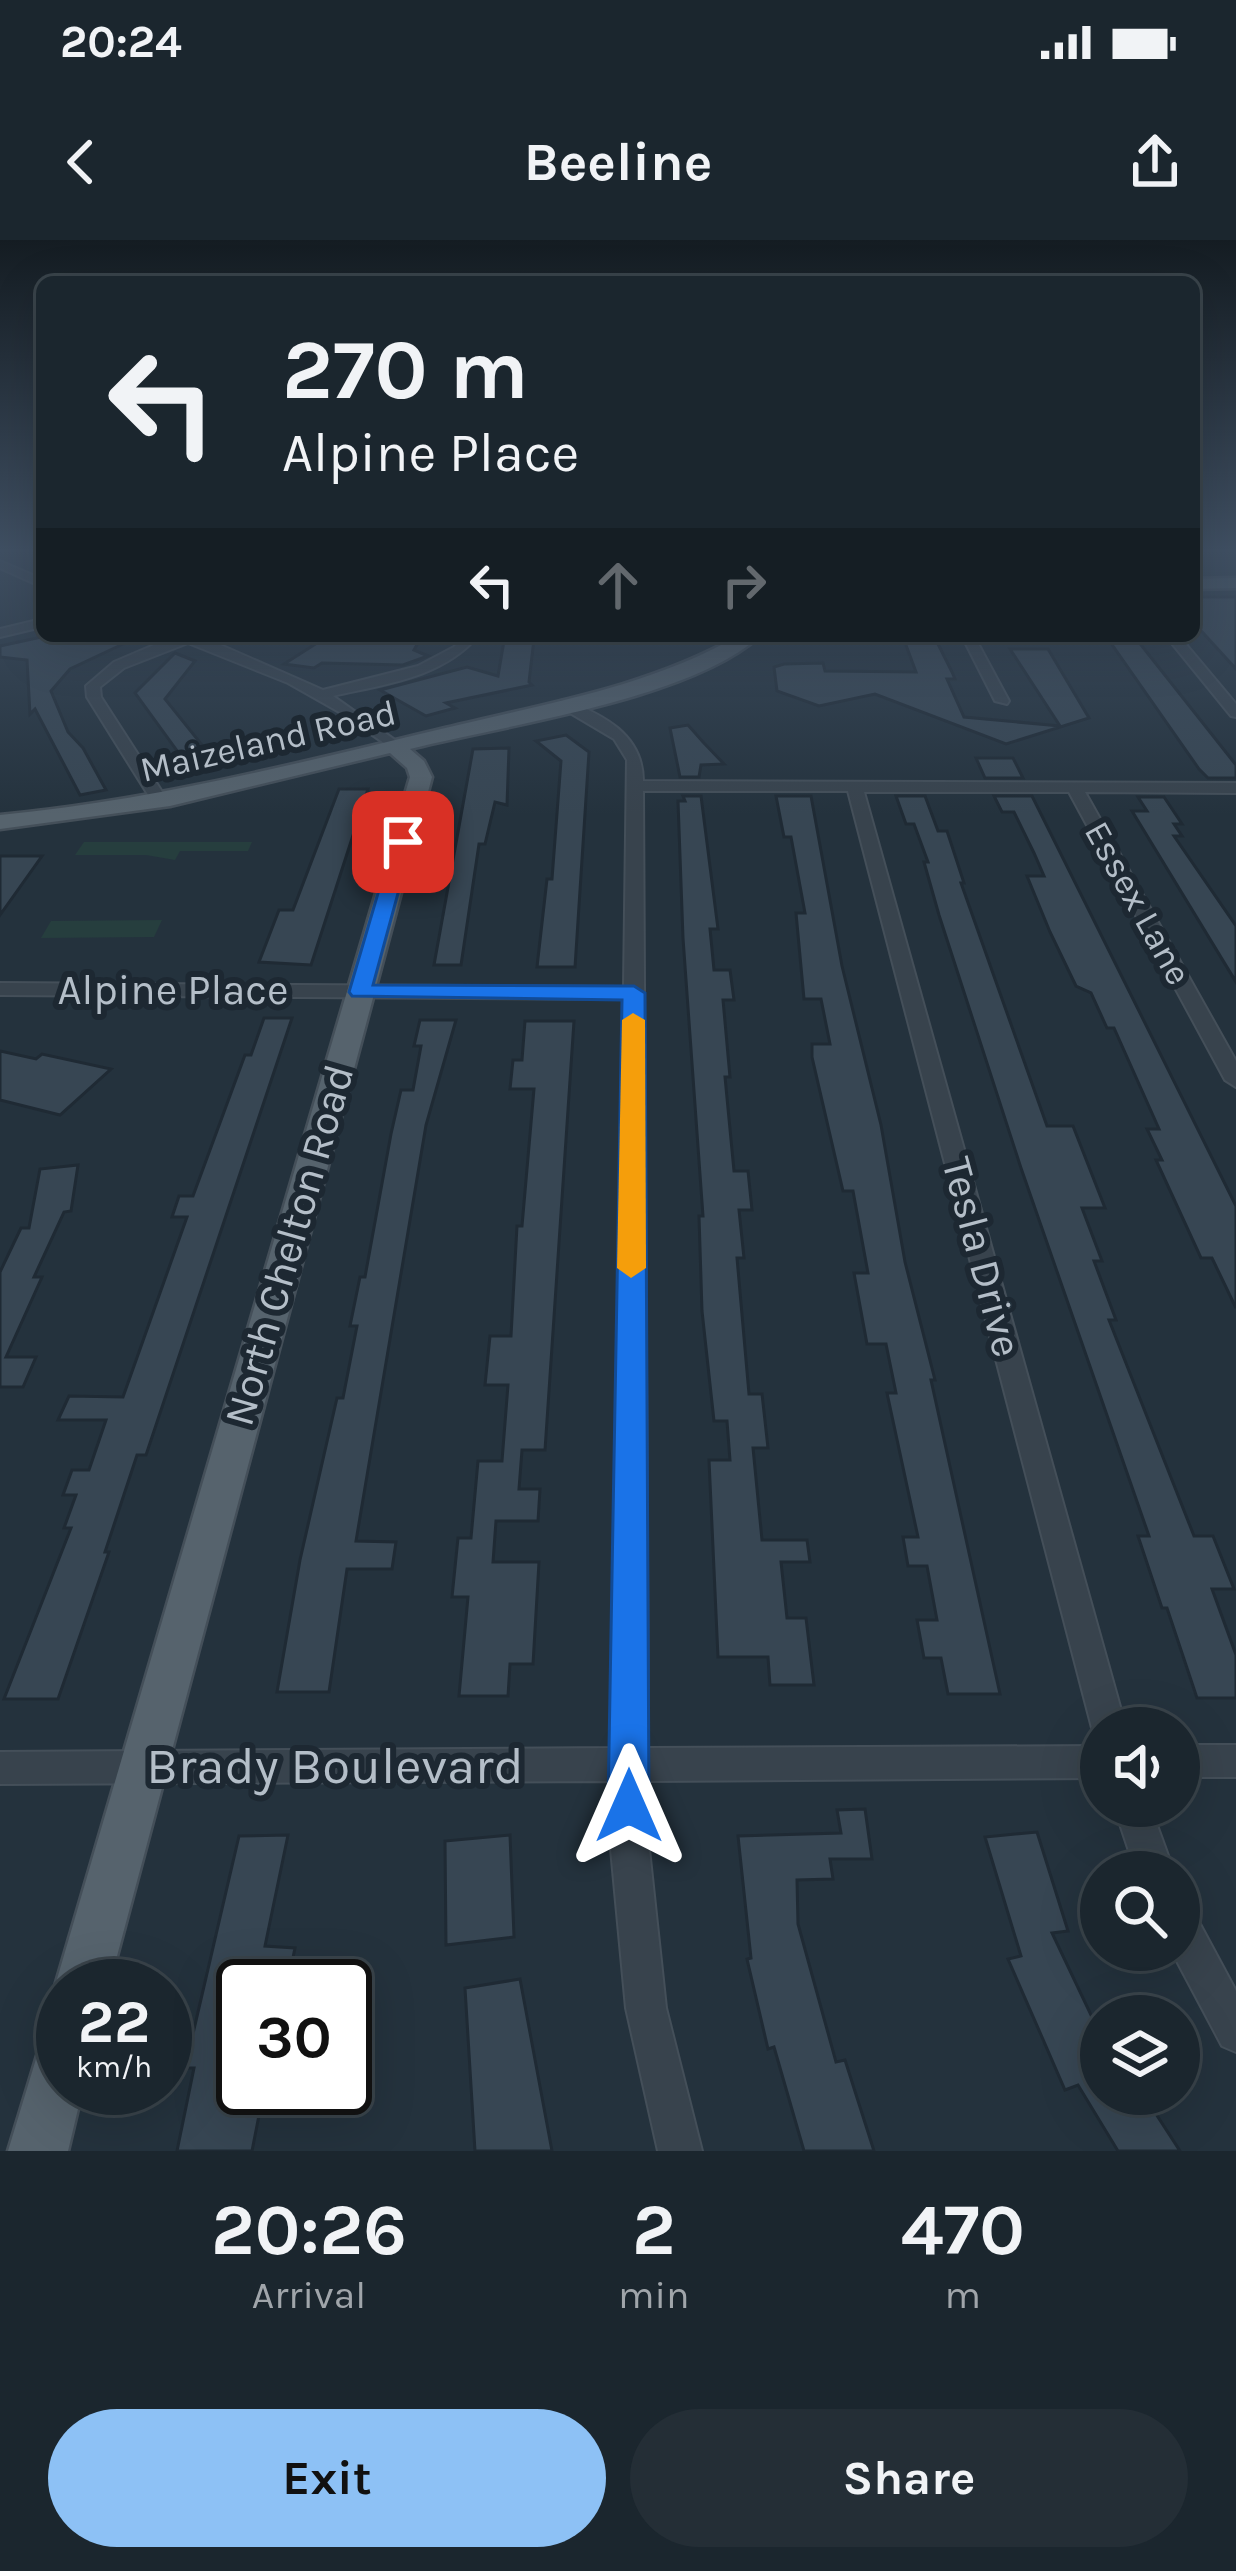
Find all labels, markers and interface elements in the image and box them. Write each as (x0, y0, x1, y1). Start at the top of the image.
text: 20:24 (60, 16, 182, 68)
icon: back (48, 129, 114, 195)
icon: share (1122, 129, 1188, 195)
text: Beeline (524, 130, 712, 194)
text: 270 m (282, 321, 529, 419)
icon: left (84, 324, 240, 480)
text: Alpine Place (282, 421, 579, 485)
icon: left (459, 552, 525, 618)
icon: ahead (585, 552, 651, 618)
icon: right (711, 552, 777, 618)
street label: Maizeland Road (136, 691, 400, 791)
pin (352, 791, 454, 893)
icon: arrive (370, 809, 436, 875)
street label: Essex Lane (1076, 814, 1200, 992)
street label: Alpine Place (57, 965, 289, 1015)
street label: North Chelton Road (214, 1059, 364, 1431)
street label: Tesla Drive (931, 1152, 1033, 1362)
map controls (1080, 1707, 1200, 2115)
button: sound (1080, 1707, 1200, 1827)
street label: Brady Boulevard (146, 1736, 524, 1796)
position arrow (566, 1743, 692, 1869)
button: search (1080, 1851, 1200, 1971)
speed limit sign: 30 (216, 1959, 372, 2115)
text: 22 (78, 1987, 150, 2057)
button: layers (1080, 1995, 1200, 2115)
text: km/h (76, 2049, 152, 2085)
text: 20:26 (211, 2188, 407, 2272)
text: 2 (632, 2188, 676, 2272)
text: 470 (901, 2188, 1025, 2272)
text: Arrival (252, 2272, 366, 2318)
text: min (618, 2272, 690, 2318)
text: m (945, 2272, 981, 2318)
button: Exit (48, 2409, 606, 2547)
button: Share (630, 2409, 1188, 2547)

